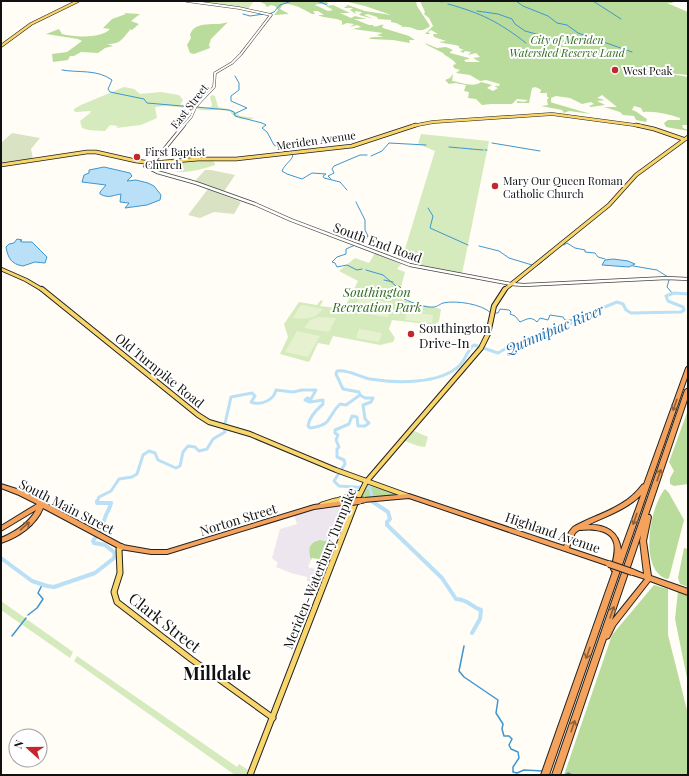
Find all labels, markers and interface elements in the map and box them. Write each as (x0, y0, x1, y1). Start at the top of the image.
park label: City of Meriden Watershed Reserve Land (509, 32, 626, 60)
place label: West Peak (622, 63, 673, 78)
marker: West Peak (610, 65, 620, 75)
street label: East Street (167, 80, 211, 132)
street label: Meriden Avenue (275, 127, 357, 153)
place label: First Baptist Church (145, 144, 205, 172)
marker: First Baptist Church (132, 152, 142, 162)
place label: Mary Our Queen Roman Catholic Church (503, 173, 623, 201)
marker: Mary Our Queen Roman Catholic Church (490, 181, 500, 191)
street label: South End Road (331, 218, 425, 266)
park label: Southington Recreation Park (331, 283, 422, 315)
water label: Quinnipiac River (501, 299, 607, 359)
place label: Southington Drive-In (419, 319, 491, 351)
street label: Old Turnpike Road (112, 329, 208, 411)
marker: Southington Drive-In (406, 329, 416, 339)
one-way arrow (671, 398, 678, 411)
one-way arrow (656, 469, 663, 482)
street label: South Main Street (17, 475, 118, 538)
street label: Meriden-Waterbury Turnpike (279, 484, 359, 651)
street label: Norton Street (198, 499, 279, 539)
street label: Highland Avenue (503, 508, 603, 556)
one-way arrow (631, 512, 638, 525)
one-way arrow (20, 522, 31, 531)
street label: Clark Street (125, 587, 206, 657)
one-way arrow (609, 606, 617, 618)
one-way arrow (583, 646, 591, 658)
district label: Milldale (183, 661, 251, 685)
one-way arrow (570, 720, 577, 733)
north arrow (8, 728, 48, 768)
text: N (10, 738, 27, 751)

